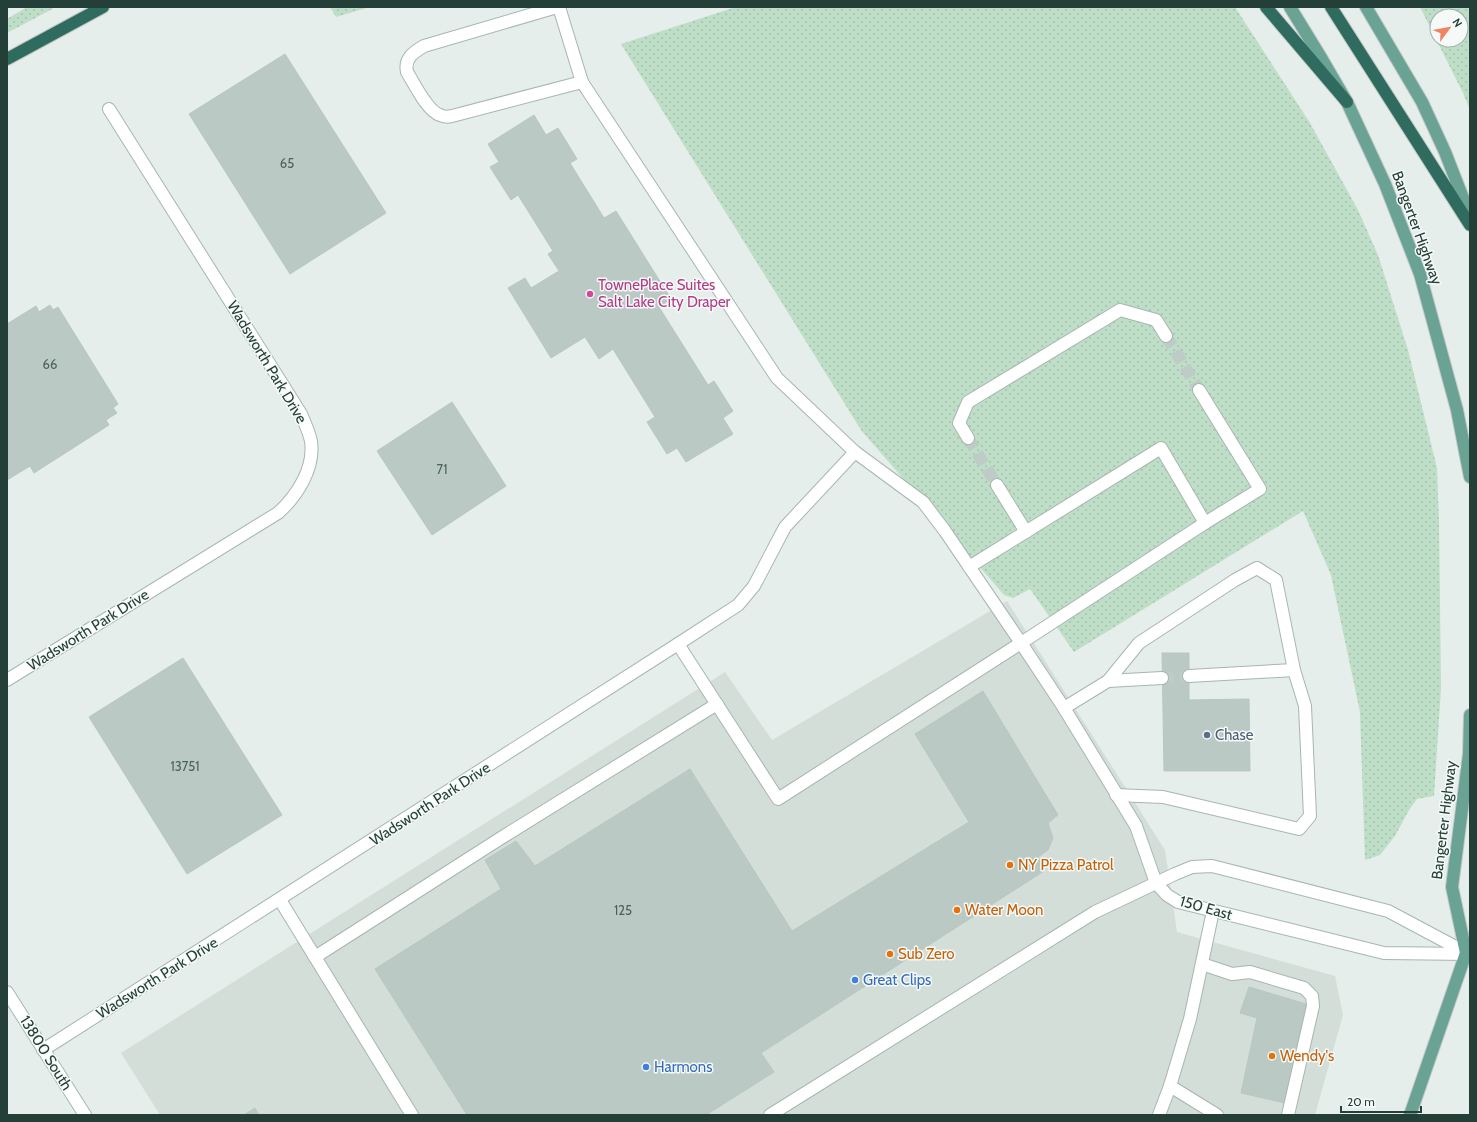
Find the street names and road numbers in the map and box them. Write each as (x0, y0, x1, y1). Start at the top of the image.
street label: Bangerter Highway (1388, 169, 1446, 288)
street label: Wadsworth Park Drive (223, 297, 311, 427)
street label: Wadsworth Park Drive (24, 585, 152, 675)
street label: Wadsworth Park Drive (367, 758, 494, 850)
street label: Bangerter Highway (1428, 759, 1460, 880)
street label: 150 East (1178, 892, 1234, 924)
street label: Wadsworth Park Drive (93, 933, 221, 1023)
street label: 13800 South (16, 1012, 76, 1094)

